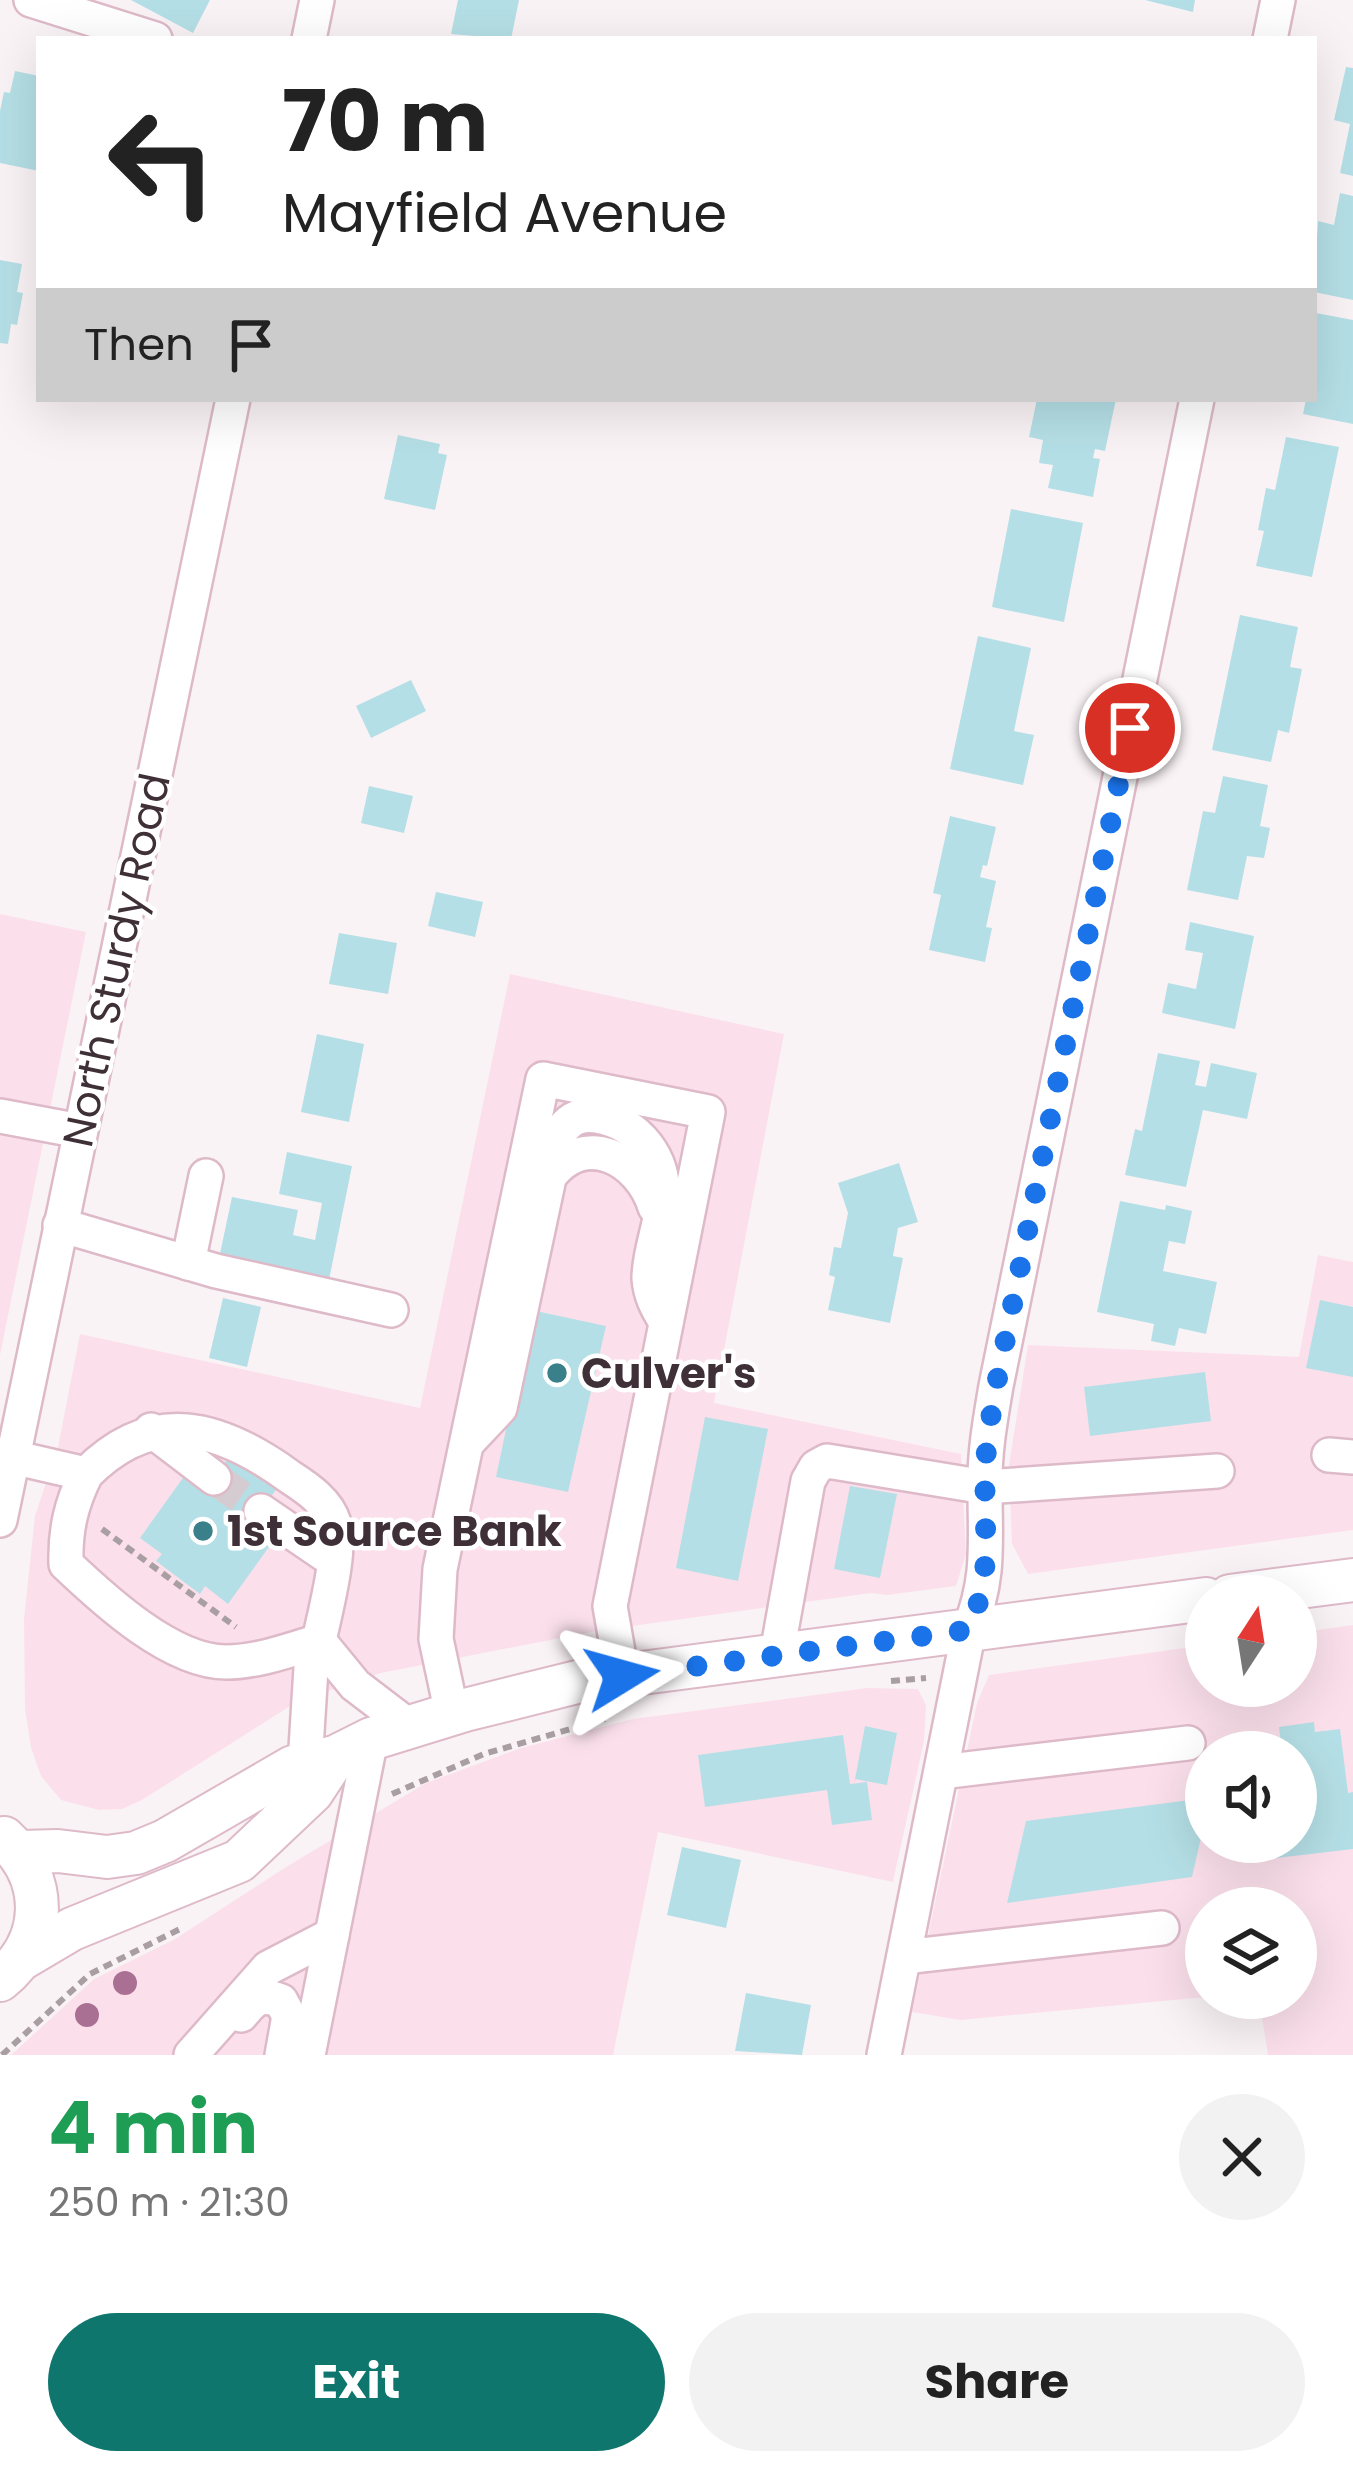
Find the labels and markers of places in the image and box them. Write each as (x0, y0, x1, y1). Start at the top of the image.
pin (1079, 677, 1181, 779)
place label: Culver's (581, 1344, 757, 1403)
marker: Culver's (544, 1360, 570, 1386)
place label: 1st Source Bank (227, 1502, 562, 1561)
marker: 1st Source Bank (190, 1518, 216, 1544)

